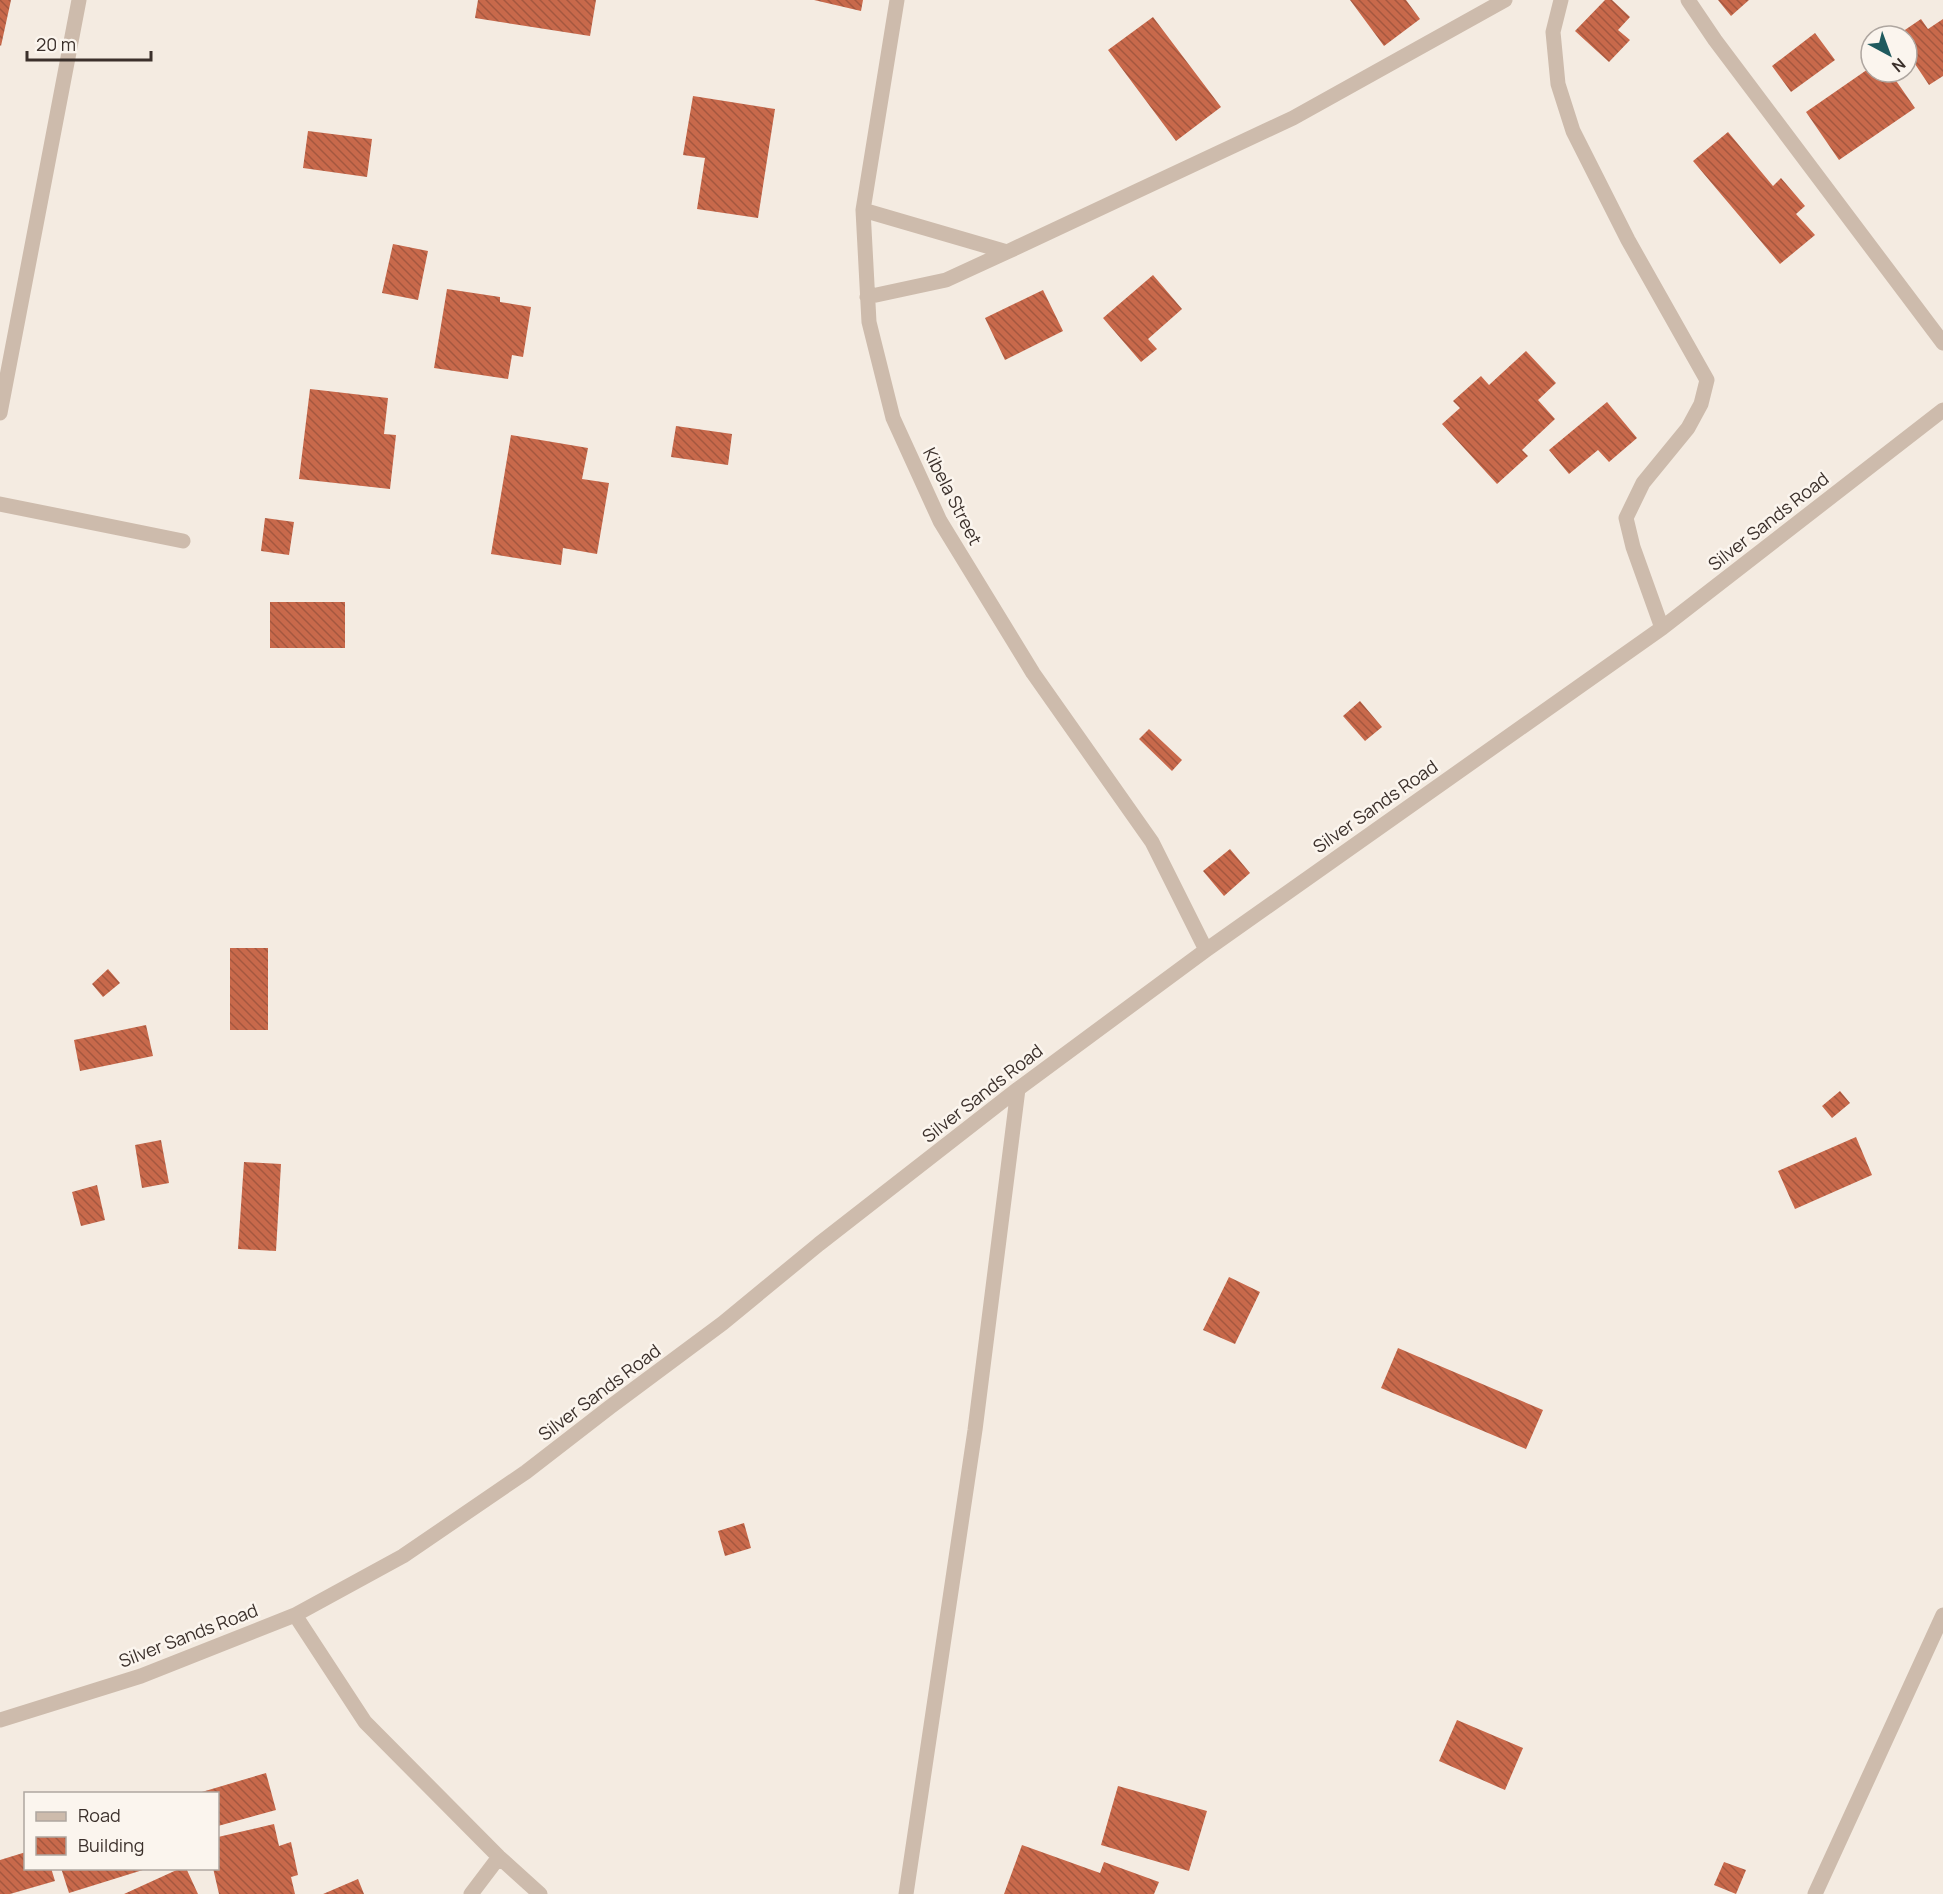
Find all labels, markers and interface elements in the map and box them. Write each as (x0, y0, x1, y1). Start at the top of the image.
scale bar (27, 24, 152, 62)
north arrow (1859, 24, 1919, 84)
text: 20 m (36, 32, 76, 56)
text: N (1887, 53, 1910, 77)
street label: Kibela Street (918, 443, 988, 549)
street label: Silver Sands Road (1703, 466, 1833, 576)
street label: Silver Sands Road (1308, 754, 1442, 858)
street label: Silver Sands Road (917, 1038, 1047, 1148)
street label: Silver Sands Road (533, 1338, 665, 1446)
street label: Silver Sands Road (115, 1597, 261, 1673)
legend (24, 1792, 219, 1870)
text: Road (78, 1803, 121, 1827)
text: Building (78, 1833, 144, 1857)

